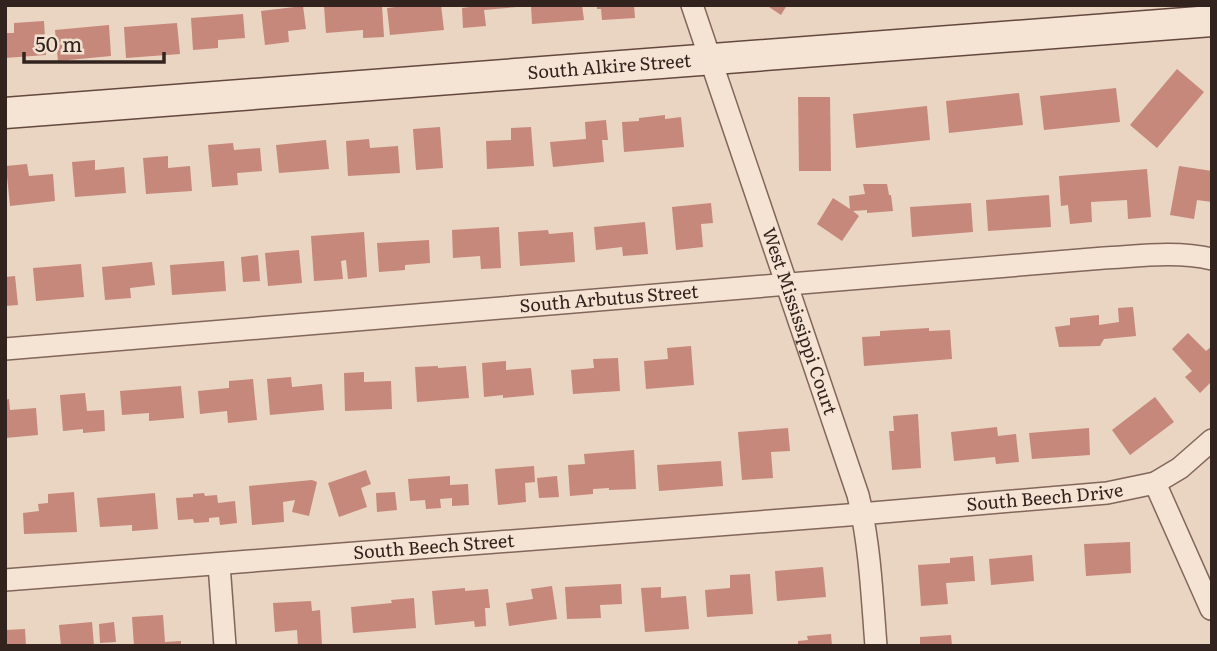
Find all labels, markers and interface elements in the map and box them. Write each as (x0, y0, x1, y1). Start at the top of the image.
scale bar (24, 21, 164, 65)
text: 50 m (35, 27, 82, 58)
street label: South Alkire Street (526, 46, 693, 85)
street label: West Mississippi Court (756, 224, 845, 419)
street label: South Arbutus Street (518, 277, 700, 318)
street label: South Beech Drive (965, 475, 1125, 517)
street label: South Beech Street (352, 526, 516, 565)

